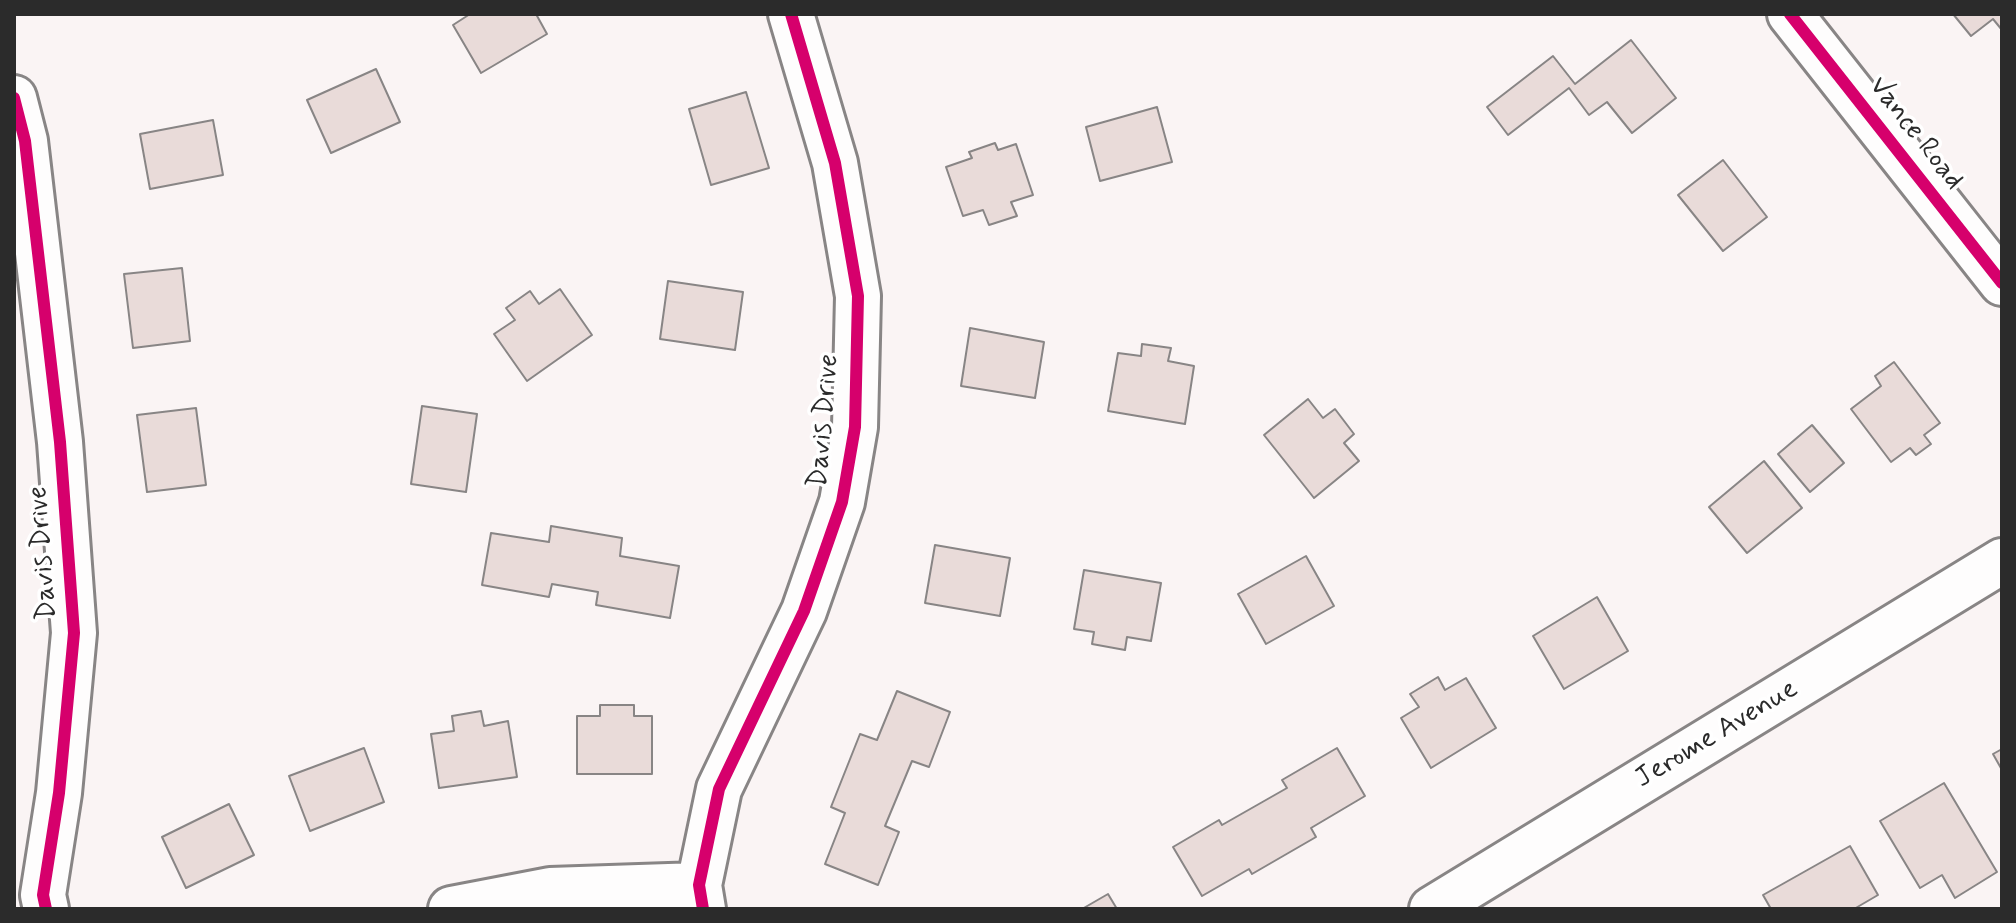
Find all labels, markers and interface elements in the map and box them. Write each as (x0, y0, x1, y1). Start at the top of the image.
street label: Vance Road (1860, 71, 1970, 197)
street label: Davis Drive (802, 353, 848, 489)
street label: Davis Drive (23, 485, 65, 621)
street label: Jerome Avenue (1630, 673, 1804, 797)

